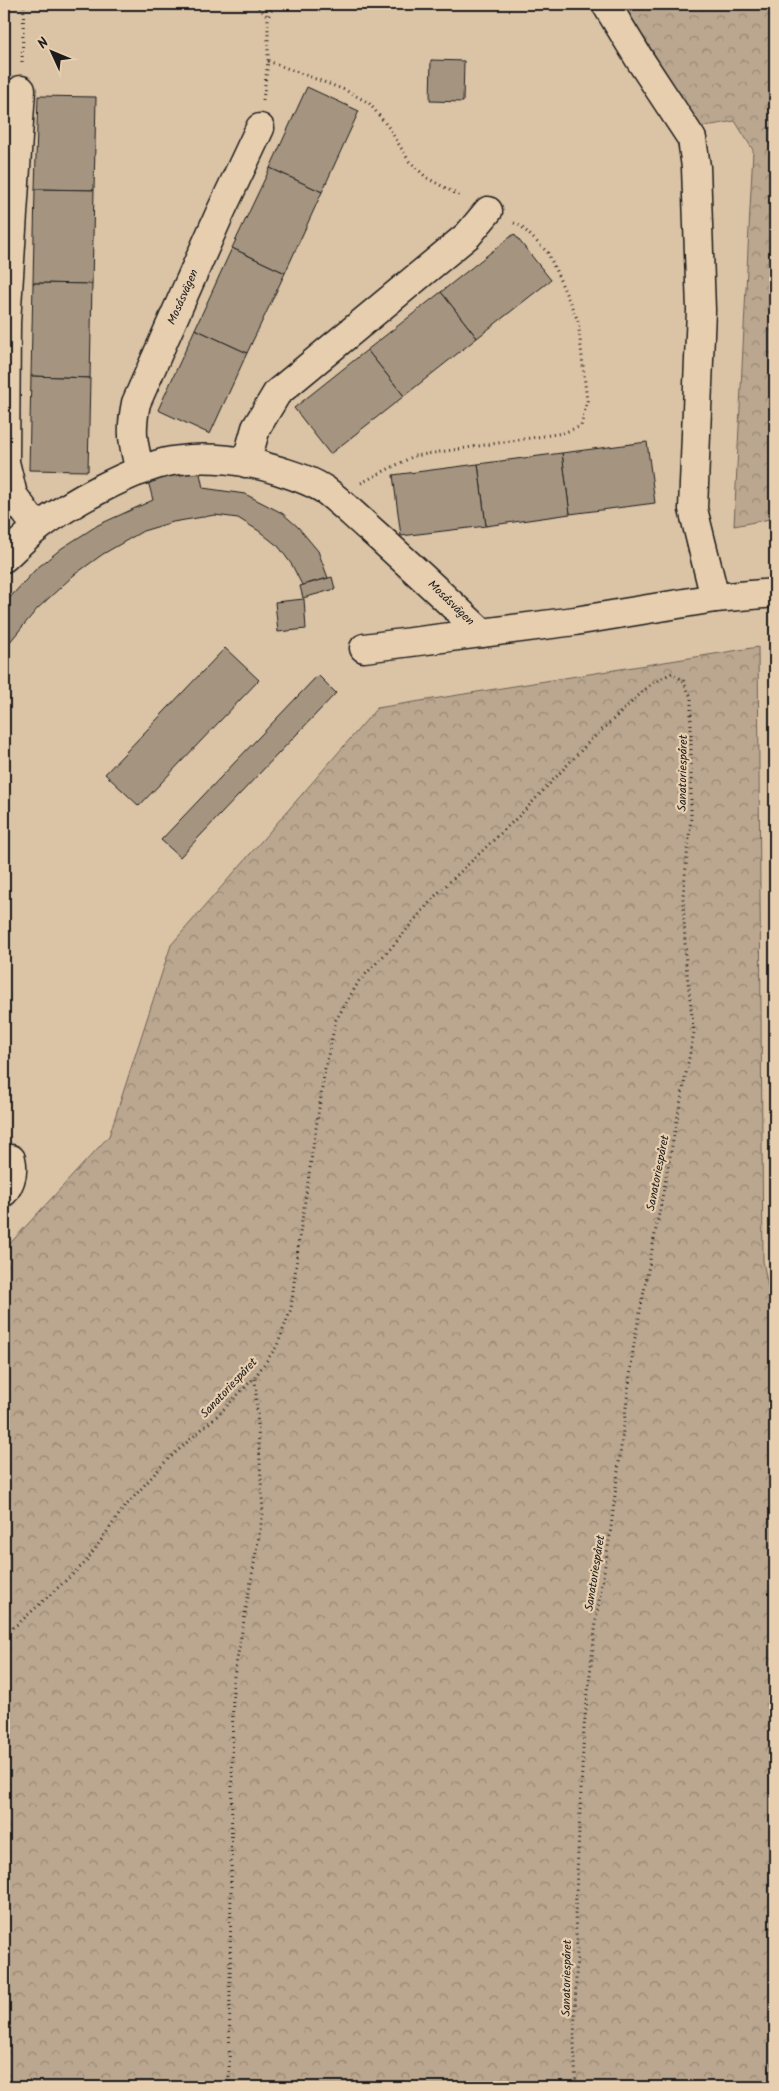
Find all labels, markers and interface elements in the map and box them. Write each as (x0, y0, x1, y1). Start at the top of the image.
north arrow (28, 28, 78, 78)
text: N (32, 33, 54, 54)
street label: Mosåsvägen (162, 266, 204, 328)
street label: Mosåsvägen (423, 576, 479, 630)
street label: Sanatoriespåret (673, 734, 693, 812)
street label: Sanatoriespåret (641, 1133, 675, 1213)
street label: Sanatoriespåret (196, 1353, 262, 1423)
street label: Sanatoriespåret (580, 1533, 610, 1612)
street label: Sanatoriespåret (557, 1939, 577, 2017)

